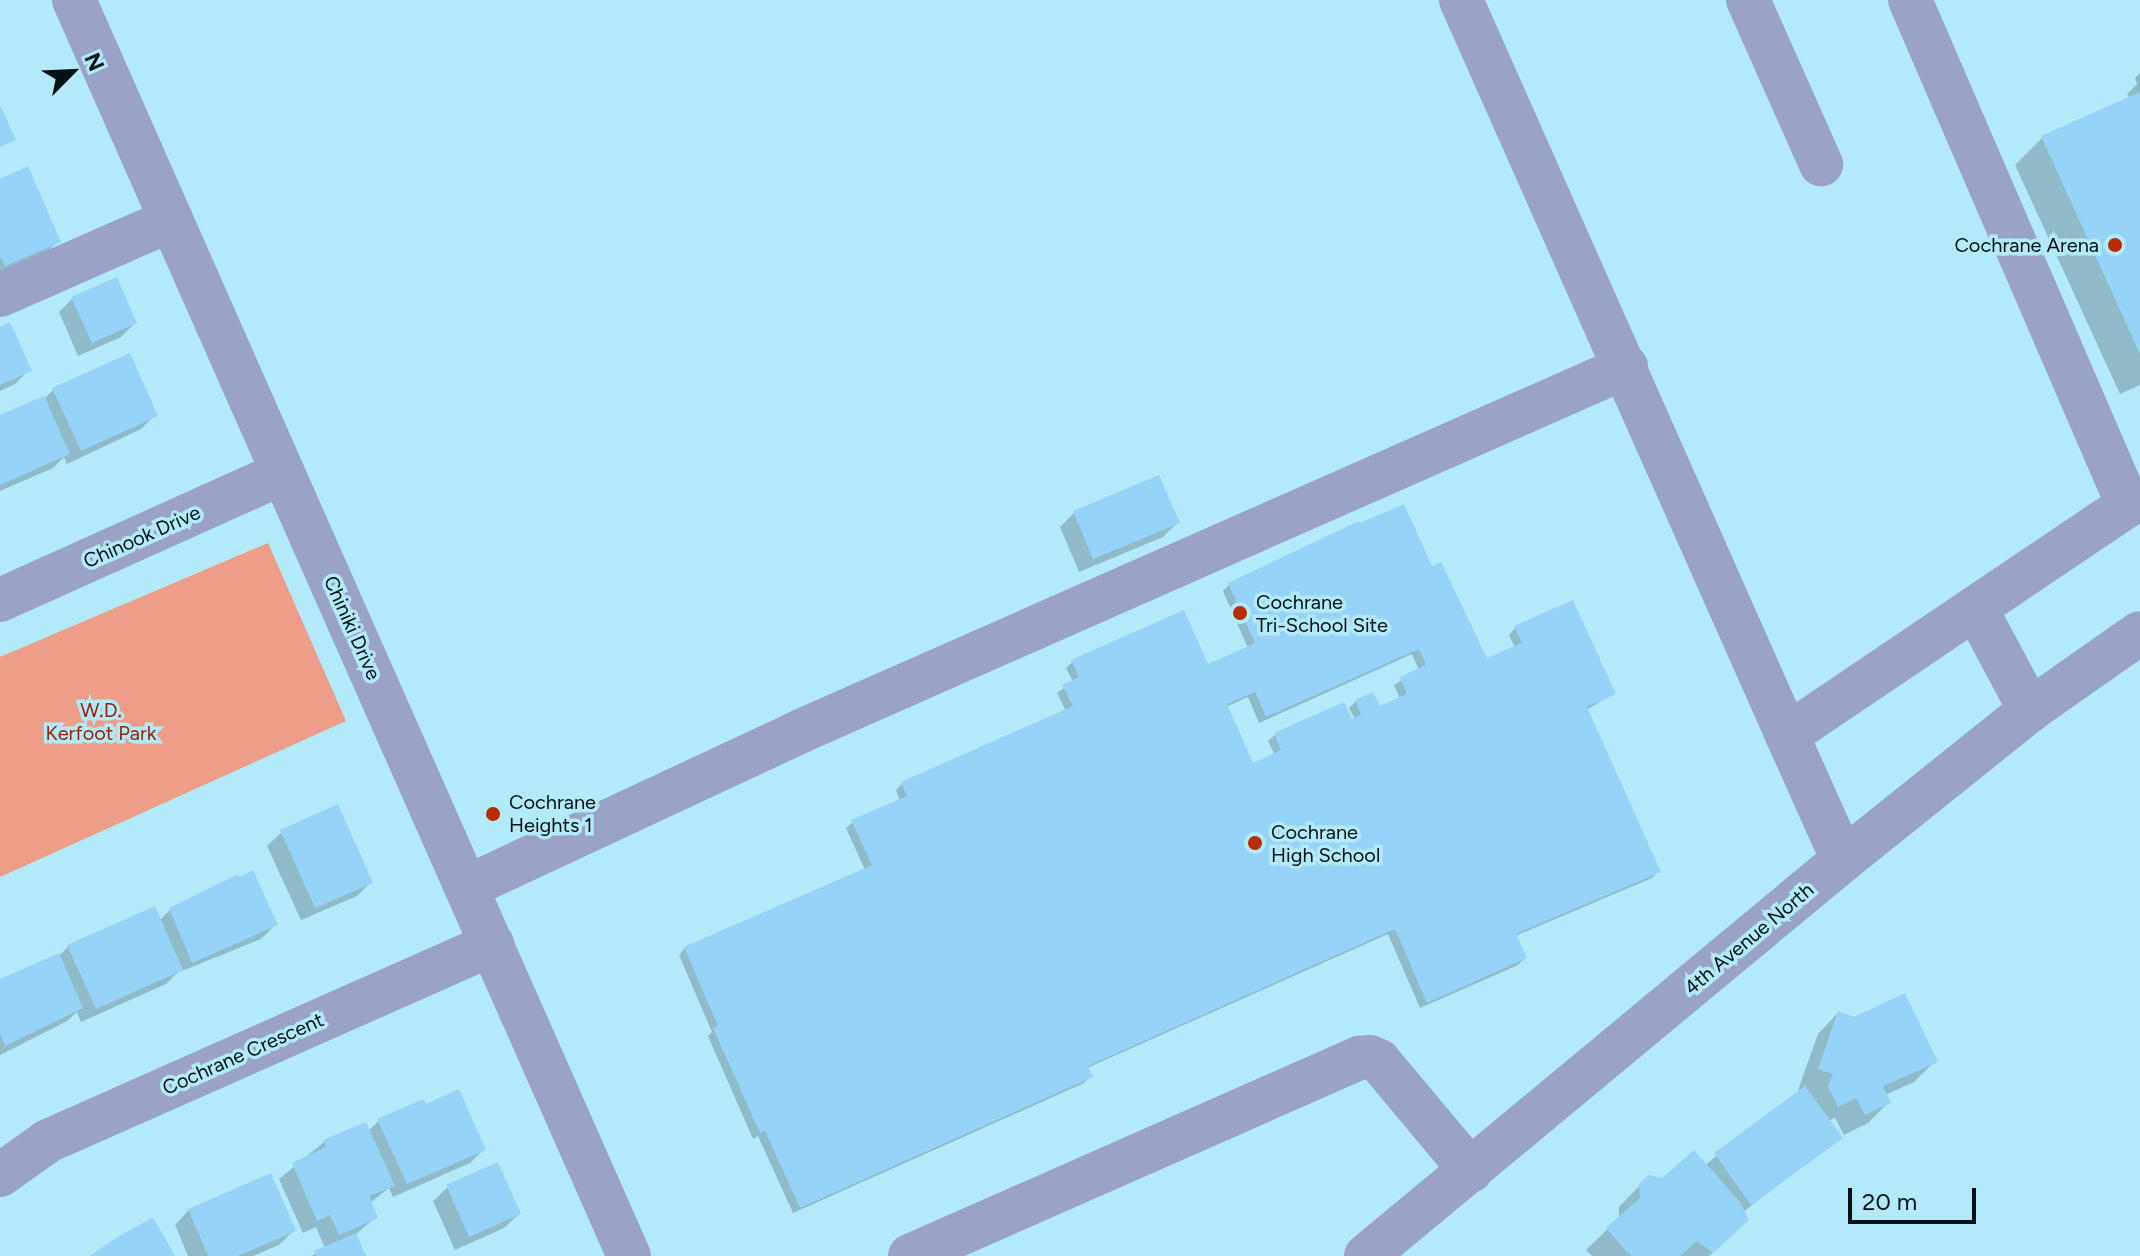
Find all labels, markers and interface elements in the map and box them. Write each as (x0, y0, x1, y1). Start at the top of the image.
north arrow (32, 32, 112, 112)
text: N (79, 49, 110, 75)
place label: Cochrane Arena (1954, 233, 2099, 257)
marker: Cochrane Arena (2106, 236, 2124, 254)
street label: Chinook Drive (80, 501, 204, 573)
street label: Chiniki Drive (318, 572, 386, 684)
place label: Cochrane Tri-School Site (1256, 590, 1388, 637)
marker: Cochrane Tri-School Site (1231, 604, 1249, 622)
park label: W.D. Kerfoot Park (46, 699, 156, 746)
place label: Cochrane Heights 1 (509, 790, 596, 837)
marker: Cochrane Heights 1 (484, 805, 502, 823)
place label: Cochrane High School (1271, 820, 1380, 867)
marker: Cochrane High School (1246, 834, 1264, 852)
street label: 4th Avenue North (1680, 878, 1818, 1000)
street label: Cochrane Crescent (159, 1008, 327, 1100)
scale bar (1852, 1172, 1980, 1222)
text: 20 m (1862, 1187, 1917, 1216)

